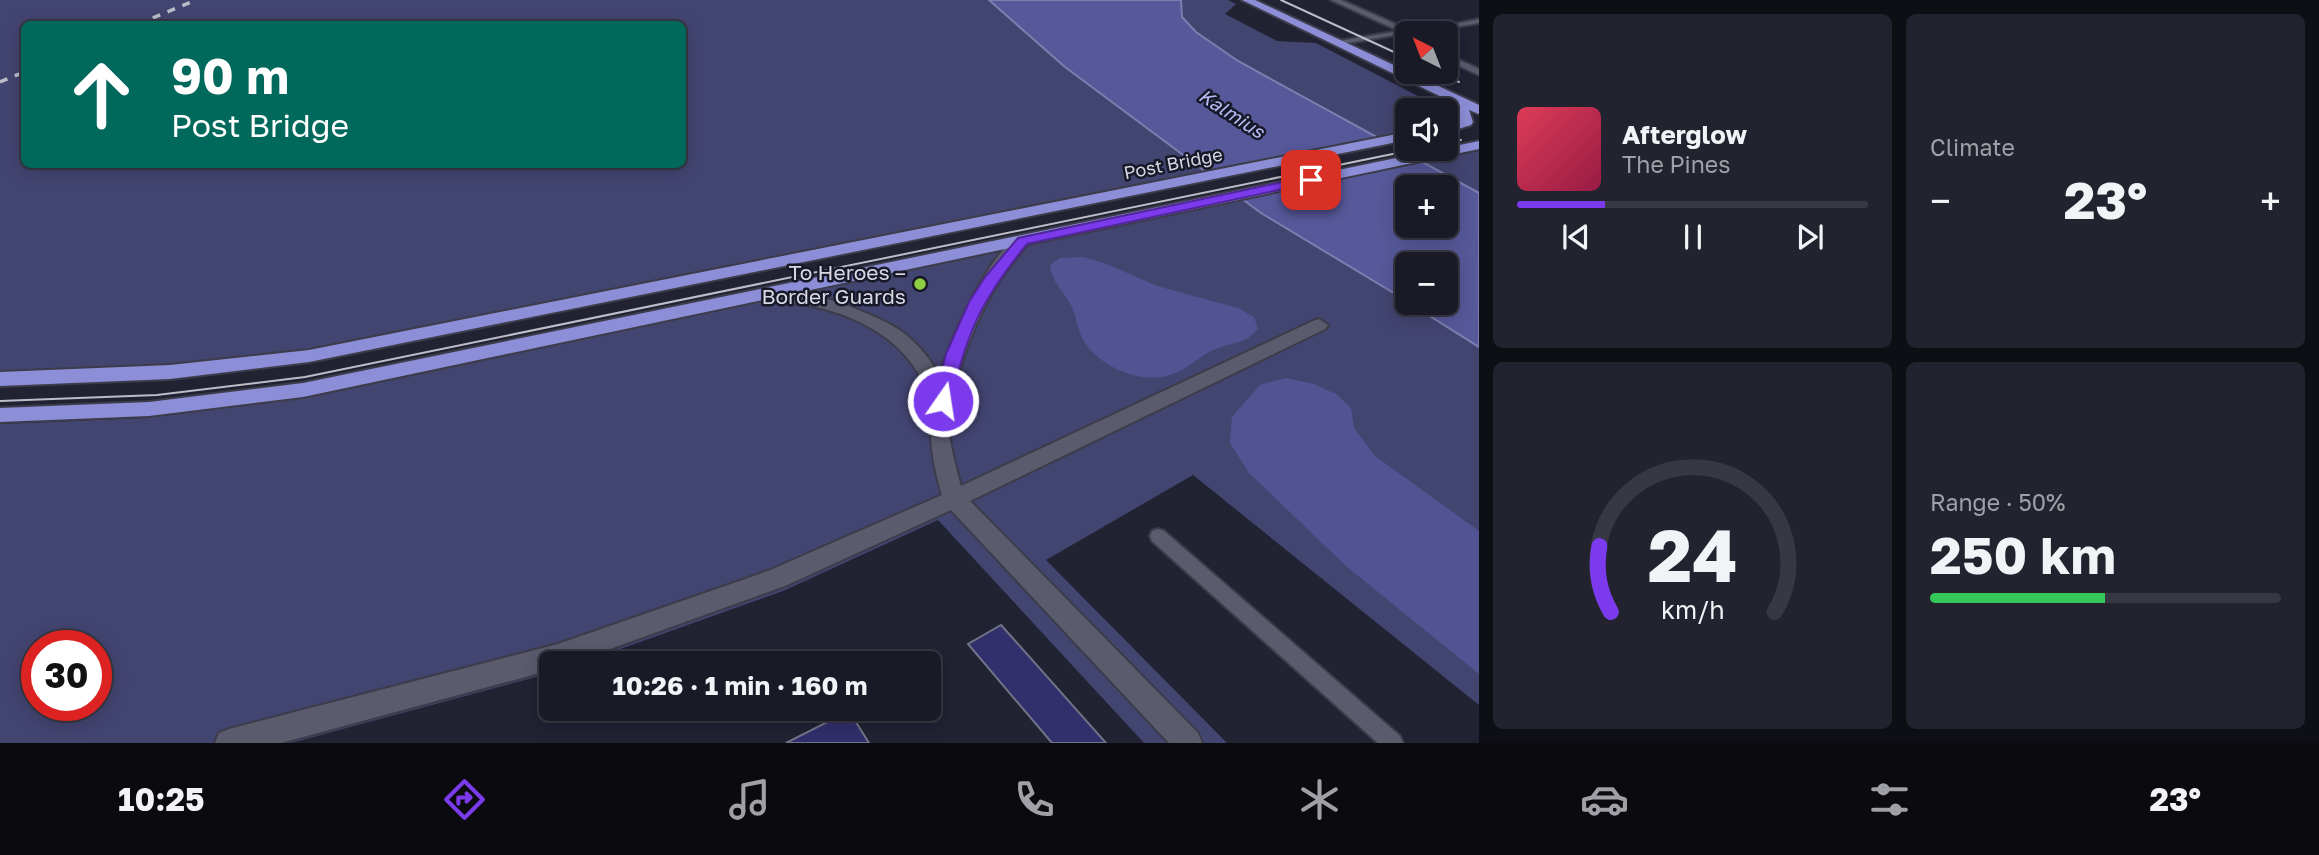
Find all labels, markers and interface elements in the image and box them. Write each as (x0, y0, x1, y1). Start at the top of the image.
north arrow (1395, 21, 1458, 84)
map controls (1395, 21, 1458, 315)
text: 90 m (171, 46, 289, 105)
icon: ahead (56, 49, 147, 140)
water label: Kalmius (1195, 83, 1270, 143)
button: sound (1395, 98, 1458, 161)
text: Post Bridge (171, 106, 349, 144)
text: Afterglow (1622, 119, 1747, 150)
text: Climate (1930, 133, 2015, 161)
street label: Post Bridge (1122, 143, 1224, 183)
pin (1281, 150, 1341, 210)
text: The Pines (1622, 150, 1730, 178)
icon: arrive (1292, 161, 1330, 199)
text: 23° (2064, 168, 2147, 230)
button: + (1395, 175, 1458, 238)
text: − (1930, 178, 1951, 223)
text: + (2260, 178, 2281, 223)
icon: previous (1557, 218, 1595, 256)
icon: pause (1674, 218, 1712, 256)
icon: next (1791, 218, 1829, 256)
button: − (1395, 252, 1458, 315)
place label: To Heroes – Border Guards (761, 259, 906, 309)
marker: To Heroes – Border Guards (912, 276, 928, 292)
position arrow (906, 364, 980, 438)
text: Range · 50% (1930, 488, 2065, 516)
text: 24 (1648, 511, 1737, 598)
text: 250 km (1930, 523, 2116, 585)
text: km/h (1661, 593, 1724, 624)
speed limit sign: 30 (21, 630, 112, 721)
text: 10:26 · 1 min · 160 m (612, 670, 868, 701)
icon: directions (440, 775, 489, 824)
icon: music (725, 775, 774, 824)
icon: phone (1010, 775, 1059, 824)
icon: climate (1295, 775, 1344, 824)
icon: car (1580, 775, 1629, 824)
icon: filters (1865, 775, 1914, 824)
text: 10:25 (118, 780, 204, 818)
text: 23° (2150, 780, 2201, 818)

